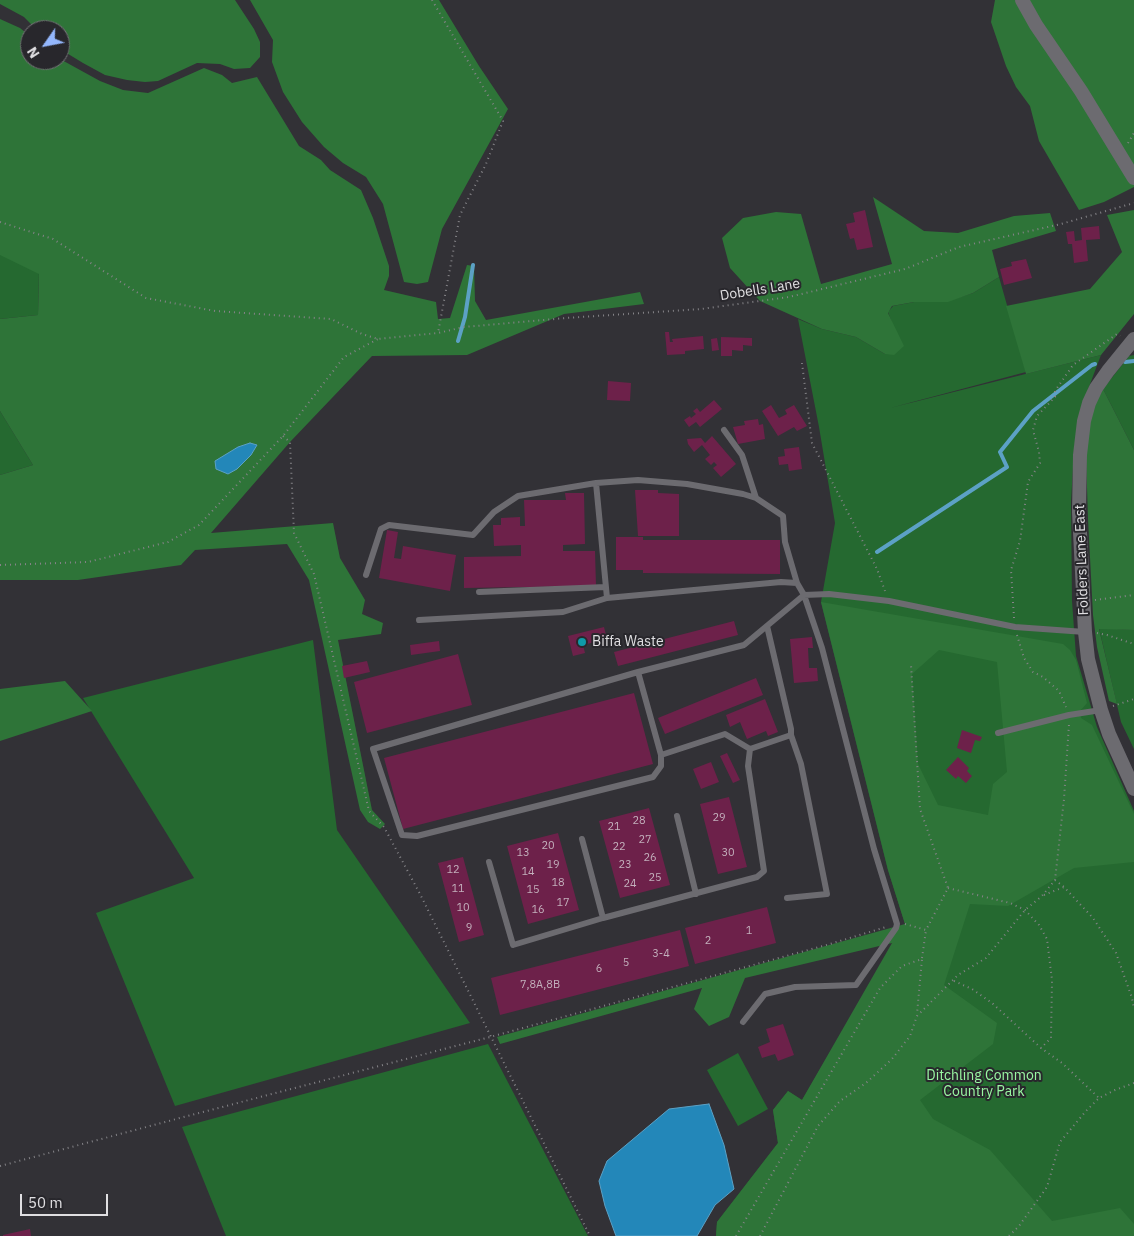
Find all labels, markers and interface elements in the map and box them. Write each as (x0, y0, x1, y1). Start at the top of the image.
north arrow (20, 20, 70, 70)
text: N (23, 43, 44, 62)
street label: Dobells Lane (719, 275, 801, 305)
street label: Folders Lane East (1072, 504, 1092, 616)
place label: Biffa Waste (592, 634, 664, 650)
marker: Biffa Waste (576, 636, 588, 648)
house number: 29 (712, 811, 726, 825)
house number: 28 (632, 814, 646, 828)
house number: 21 (607, 820, 621, 834)
house number: 27 (638, 833, 652, 847)
house number: 20 (541, 839, 555, 853)
house number: 22 (612, 840, 626, 854)
house number: 13 (516, 846, 530, 860)
house number: 30 (721, 846, 735, 860)
house number: 26 (643, 851, 657, 865)
house number: 19 (546, 858, 560, 872)
house number: 23 (618, 858, 632, 872)
house number: 12 (446, 863, 460, 877)
house number: 14 (521, 865, 535, 879)
house number: 25 (648, 871, 662, 885)
house number: 18 (551, 876, 565, 890)
house number: 24 (623, 877, 637, 891)
house number: 11 (451, 882, 465, 896)
house number: 15 (526, 883, 540, 897)
house number: 17 (556, 896, 570, 910)
house number: 10 (456, 901, 470, 915)
house number: 16 (531, 903, 545, 917)
house number: 9 (466, 921, 472, 935)
house number: 1 (746, 924, 752, 938)
house number: 2 (705, 934, 711, 948)
house number: 3-4 (652, 947, 670, 961)
house number: 5 (623, 956, 629, 970)
house number: 6 (596, 962, 602, 976)
house number: 7,8A,8B (520, 978, 560, 992)
park label: Ditchling Common Country Park (926, 1068, 1042, 1100)
scale bar (22, 1184, 110, 1216)
text: 50 m (28, 1193, 63, 1212)

